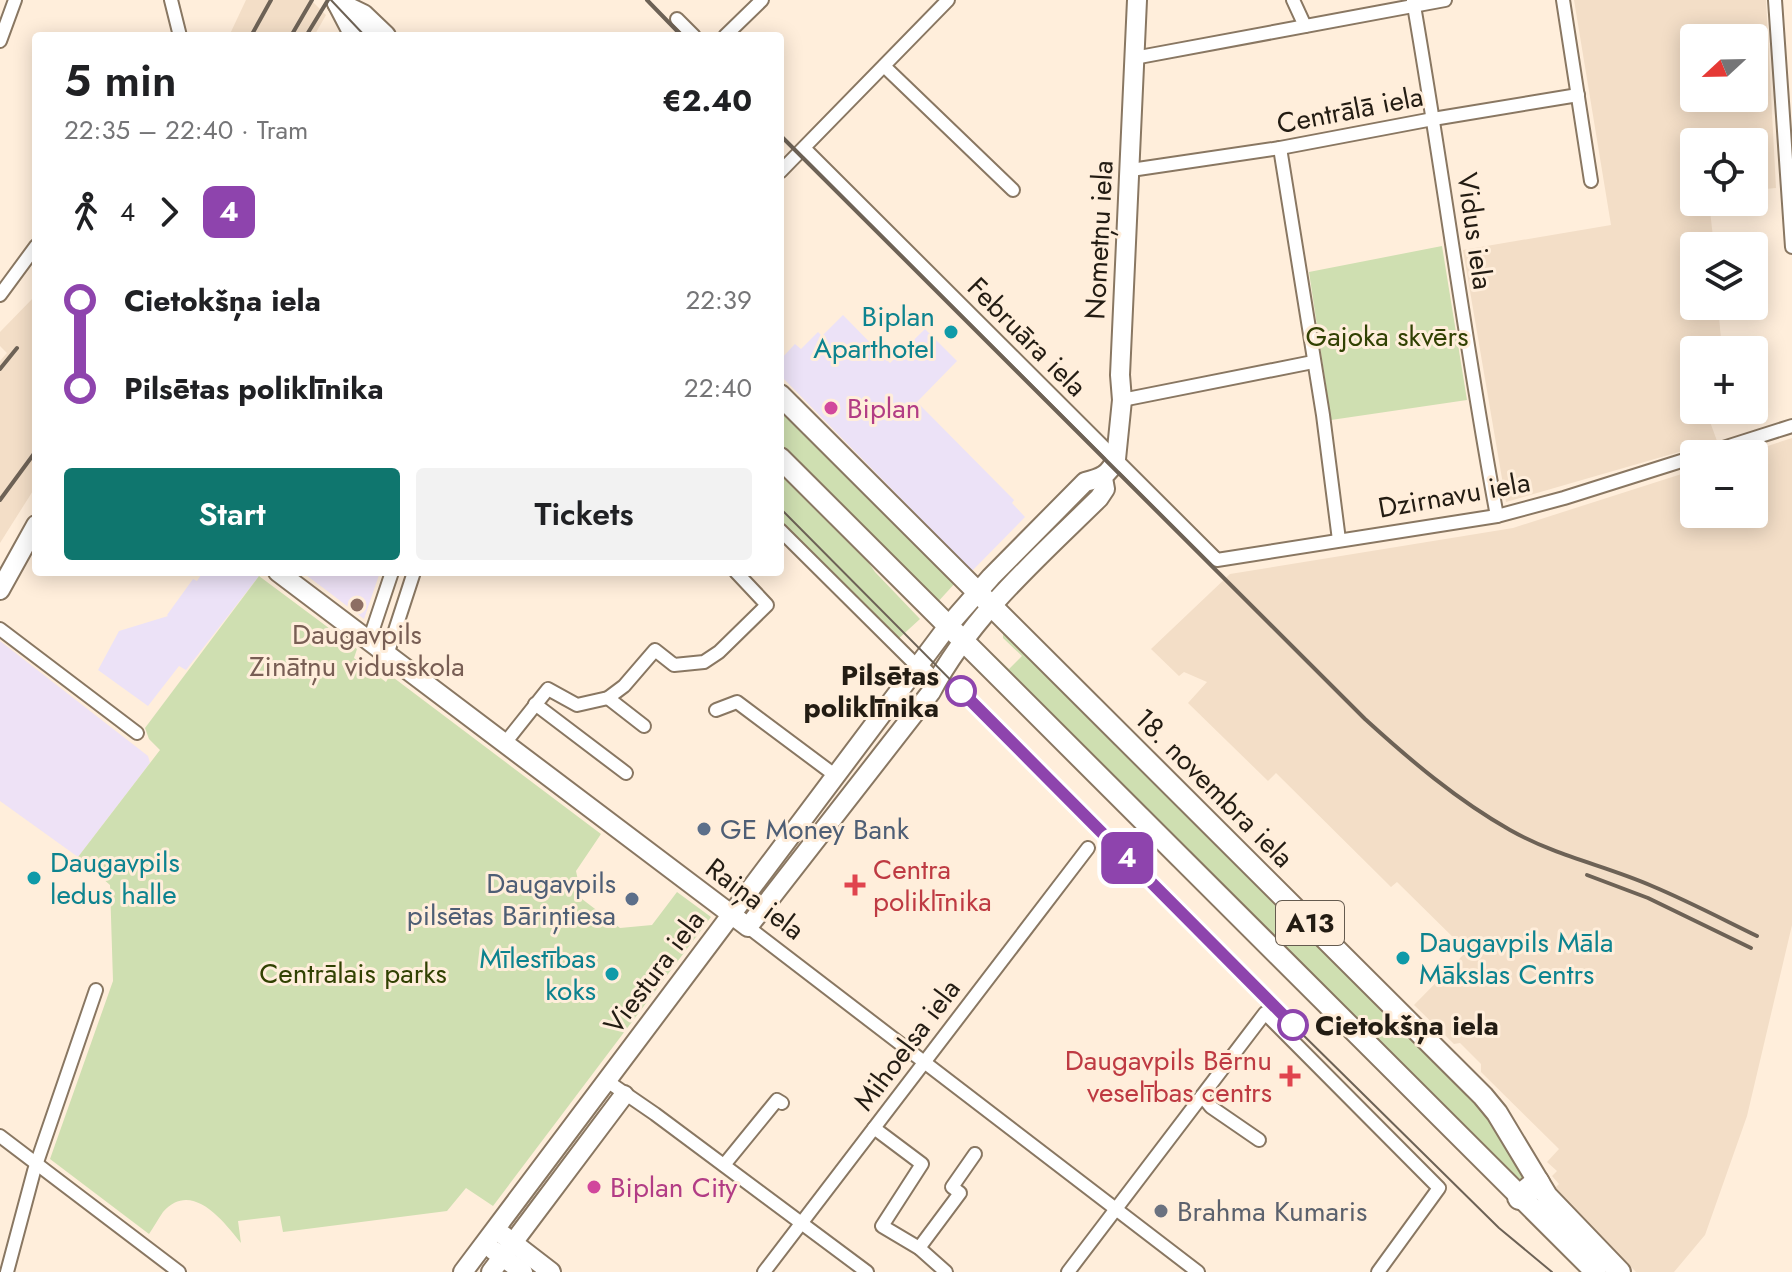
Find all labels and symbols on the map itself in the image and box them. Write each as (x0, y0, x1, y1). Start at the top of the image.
north arrow (1680, 24, 1768, 112)
street label: Centrālā iela (1273, 76, 1427, 144)
street label: Nometņu iela (1074, 159, 1124, 321)
street label: Vidus iela (1447, 170, 1503, 292)
street label: Februāra iela (958, 268, 1096, 406)
place label: Biplan Aparthotel (813, 296, 935, 369)
park label: Gajoka skvērs (1306, 316, 1468, 357)
marker: Biplan Aparthotel (942, 323, 960, 341)
place label: Biplan (847, 388, 920, 429)
marker: Biplan (822, 399, 840, 417)
street label: Dzirnavu iela (1375, 461, 1533, 529)
marker: Daugavpils Zinātņu vidusskola (348, 596, 366, 614)
place label: Daugavpils Zinātņu vidusskola (249, 614, 465, 687)
place label: Pilsētas poliklīnika (803, 655, 939, 728)
marker: Pilsētas poliklīnika (946, 676, 976, 706)
street label: 18. novembra iela (1125, 699, 1303, 877)
place label: GE Money Bank (720, 809, 910, 850)
marker: GE Money Bank (695, 820, 713, 838)
line badge: 4 (1101, 832, 1153, 884)
place label: Daugavpils ledus halle (50, 842, 180, 915)
street label: Raiņa iela (697, 848, 813, 950)
place label: Centra poliklīnika (873, 849, 992, 922)
place label: Daugavpils pilsētas Bāriņtiesa (407, 863, 616, 936)
marker: Daugavpils ledus halle (25, 869, 43, 887)
marker: Centra poliklīnika (844, 874, 866, 896)
marker: Daugavpils pilsētas Bāriņtiesa (623, 890, 641, 908)
street label: Viestura iela (594, 901, 714, 1043)
road number: A13 (1276, 901, 1344, 945)
place label: Daugavpils Māla Mākslas Centrs (1419, 922, 1613, 995)
place label: Mīlestības koks (479, 938, 596, 1011)
marker: Daugavpils Māla Mākslas Centrs (1394, 949, 1412, 967)
park label: Centrālais parks (259, 953, 447, 994)
marker: Mīlestības koks (603, 965, 621, 983)
street label: Mihoelsa iela (844, 971, 970, 1119)
place label: Cietokšņa iela (1315, 1005, 1499, 1046)
marker: Cietokšņa iela (1278, 1010, 1308, 1040)
place label: Daugavpils Bērnu veselības centrs (1065, 1040, 1272, 1113)
marker: Daugavpils Bērnu veselības centrs (1279, 1065, 1301, 1087)
place label: Biplan City (610, 1167, 738, 1208)
marker: Biplan City (585, 1178, 603, 1196)
place label: Brahma Kumaris (1177, 1191, 1367, 1232)
marker: Brahma Kumaris (1152, 1202, 1170, 1220)

